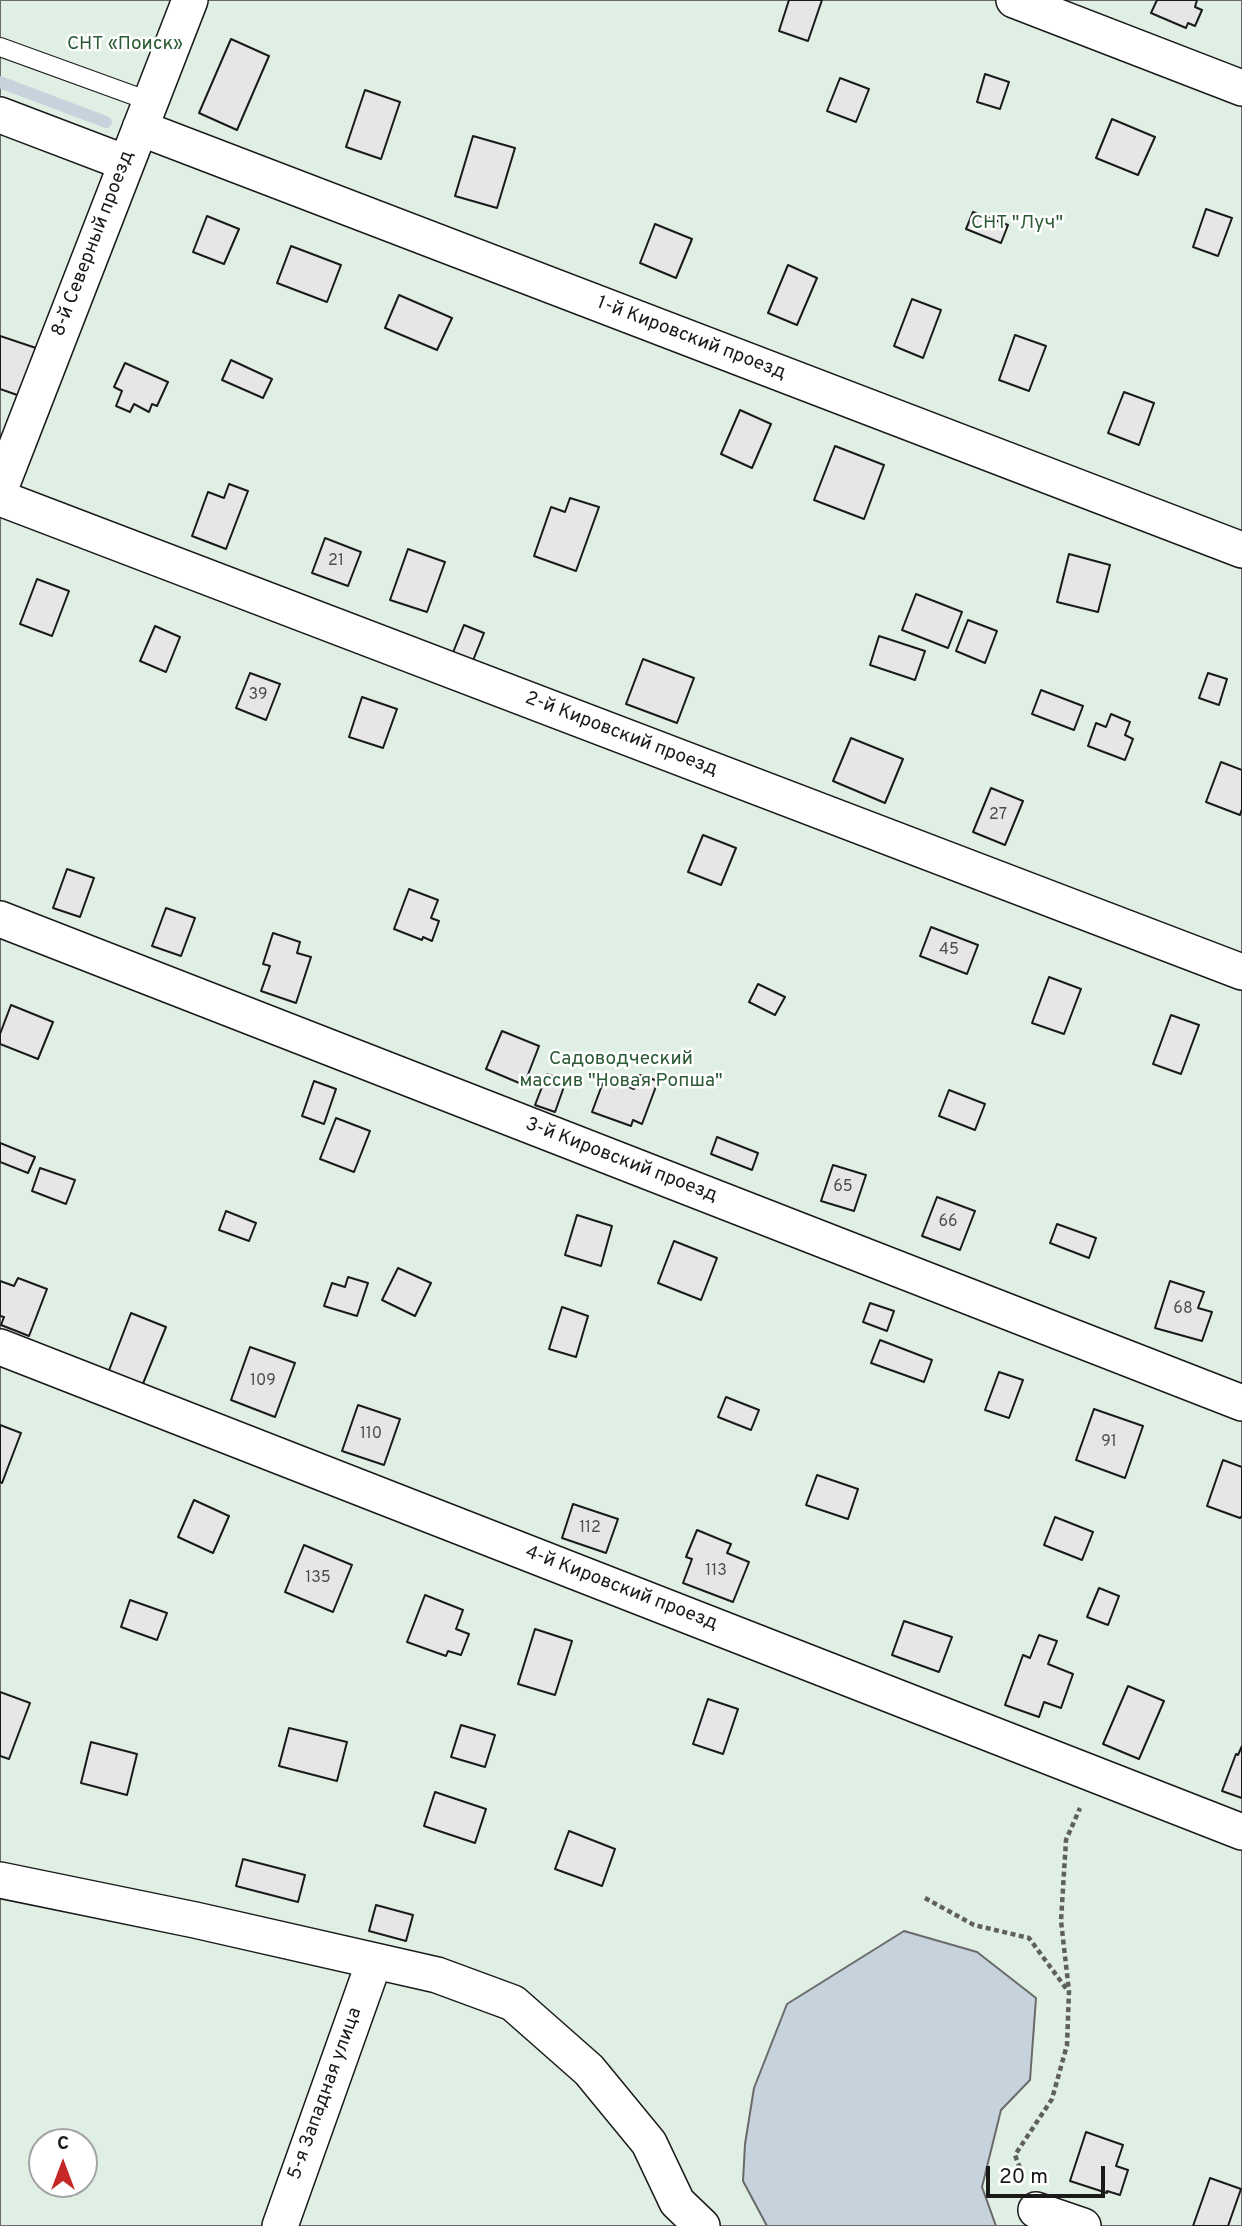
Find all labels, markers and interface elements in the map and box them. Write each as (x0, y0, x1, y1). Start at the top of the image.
park label: СНТ «Поиск» (67, 34, 183, 56)
street label: 8-й Северный проезд (48, 148, 140, 340)
park label: СНТ "Луч" (971, 213, 1063, 235)
street label: 1-й Кировский проезд (593, 292, 789, 386)
house number: 21 (328, 552, 344, 572)
house number: 39 (249, 686, 267, 706)
street label: 2-й Кировский проезд (522, 688, 720, 782)
house number: 27 (989, 806, 1007, 826)
house number: 45 (939, 941, 959, 961)
park label: Садоводческий массив "Новая Ропша" (519, 1049, 723, 1093)
street label: 3-й Кировский проезд (522, 1114, 720, 1208)
house number: 65 (833, 1178, 853, 1198)
house number: 66 (938, 1213, 958, 1233)
house number: 68 (1173, 1300, 1193, 1320)
house number: 109 (250, 1372, 276, 1392)
house number: 110 (360, 1425, 382, 1445)
house number: 91 (1101, 1433, 1117, 1453)
house number: 112 (579, 1519, 601, 1539)
street label: 4-й Кировский проезд (522, 1542, 720, 1636)
house number: 113 (705, 1562, 727, 1582)
house number: 135 (305, 1569, 331, 1589)
street label: 5-я Западная улица (284, 2005, 368, 2183)
north arrow (28, 2128, 98, 2198)
text: С (57, 2132, 69, 2156)
scale bar (990, 2152, 1109, 2196)
text: 20 m (999, 2164, 1048, 2191)

